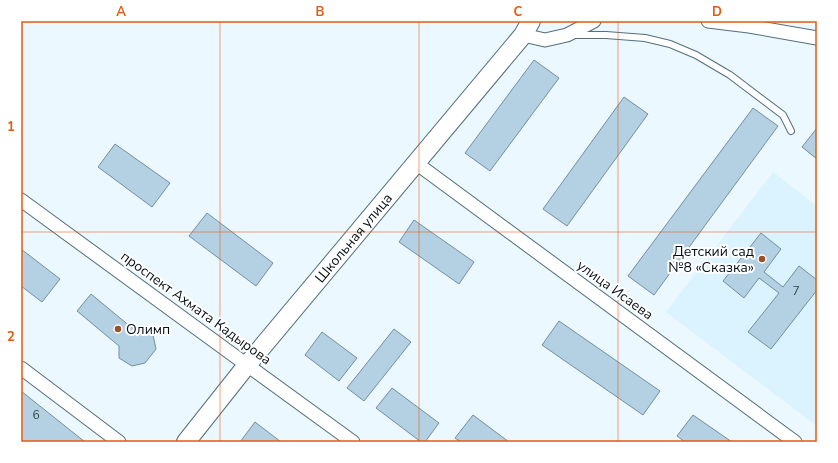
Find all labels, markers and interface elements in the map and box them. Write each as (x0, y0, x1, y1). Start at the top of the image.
text: A (116, 3, 126, 21)
text: B (316, 3, 325, 21)
text: C (514, 3, 523, 21)
text: D (712, 3, 722, 21)
text: 1 (7, 118, 15, 136)
street label: Школьная улица (310, 189, 396, 287)
place label: Детский сад №8 «Сказка» (668, 242, 754, 277)
street label: проспект Ахмата Кадырова (117, 247, 275, 369)
marker: Детский сад №8 «Сказка» (757, 254, 767, 264)
street label: улица Исаева (573, 256, 657, 324)
house number: 7 (792, 283, 800, 299)
place label: Олимп (126, 320, 170, 339)
marker: Олимп (113, 324, 123, 334)
text: 2 (7, 328, 15, 346)
house number: 6 (32, 407, 40, 423)

